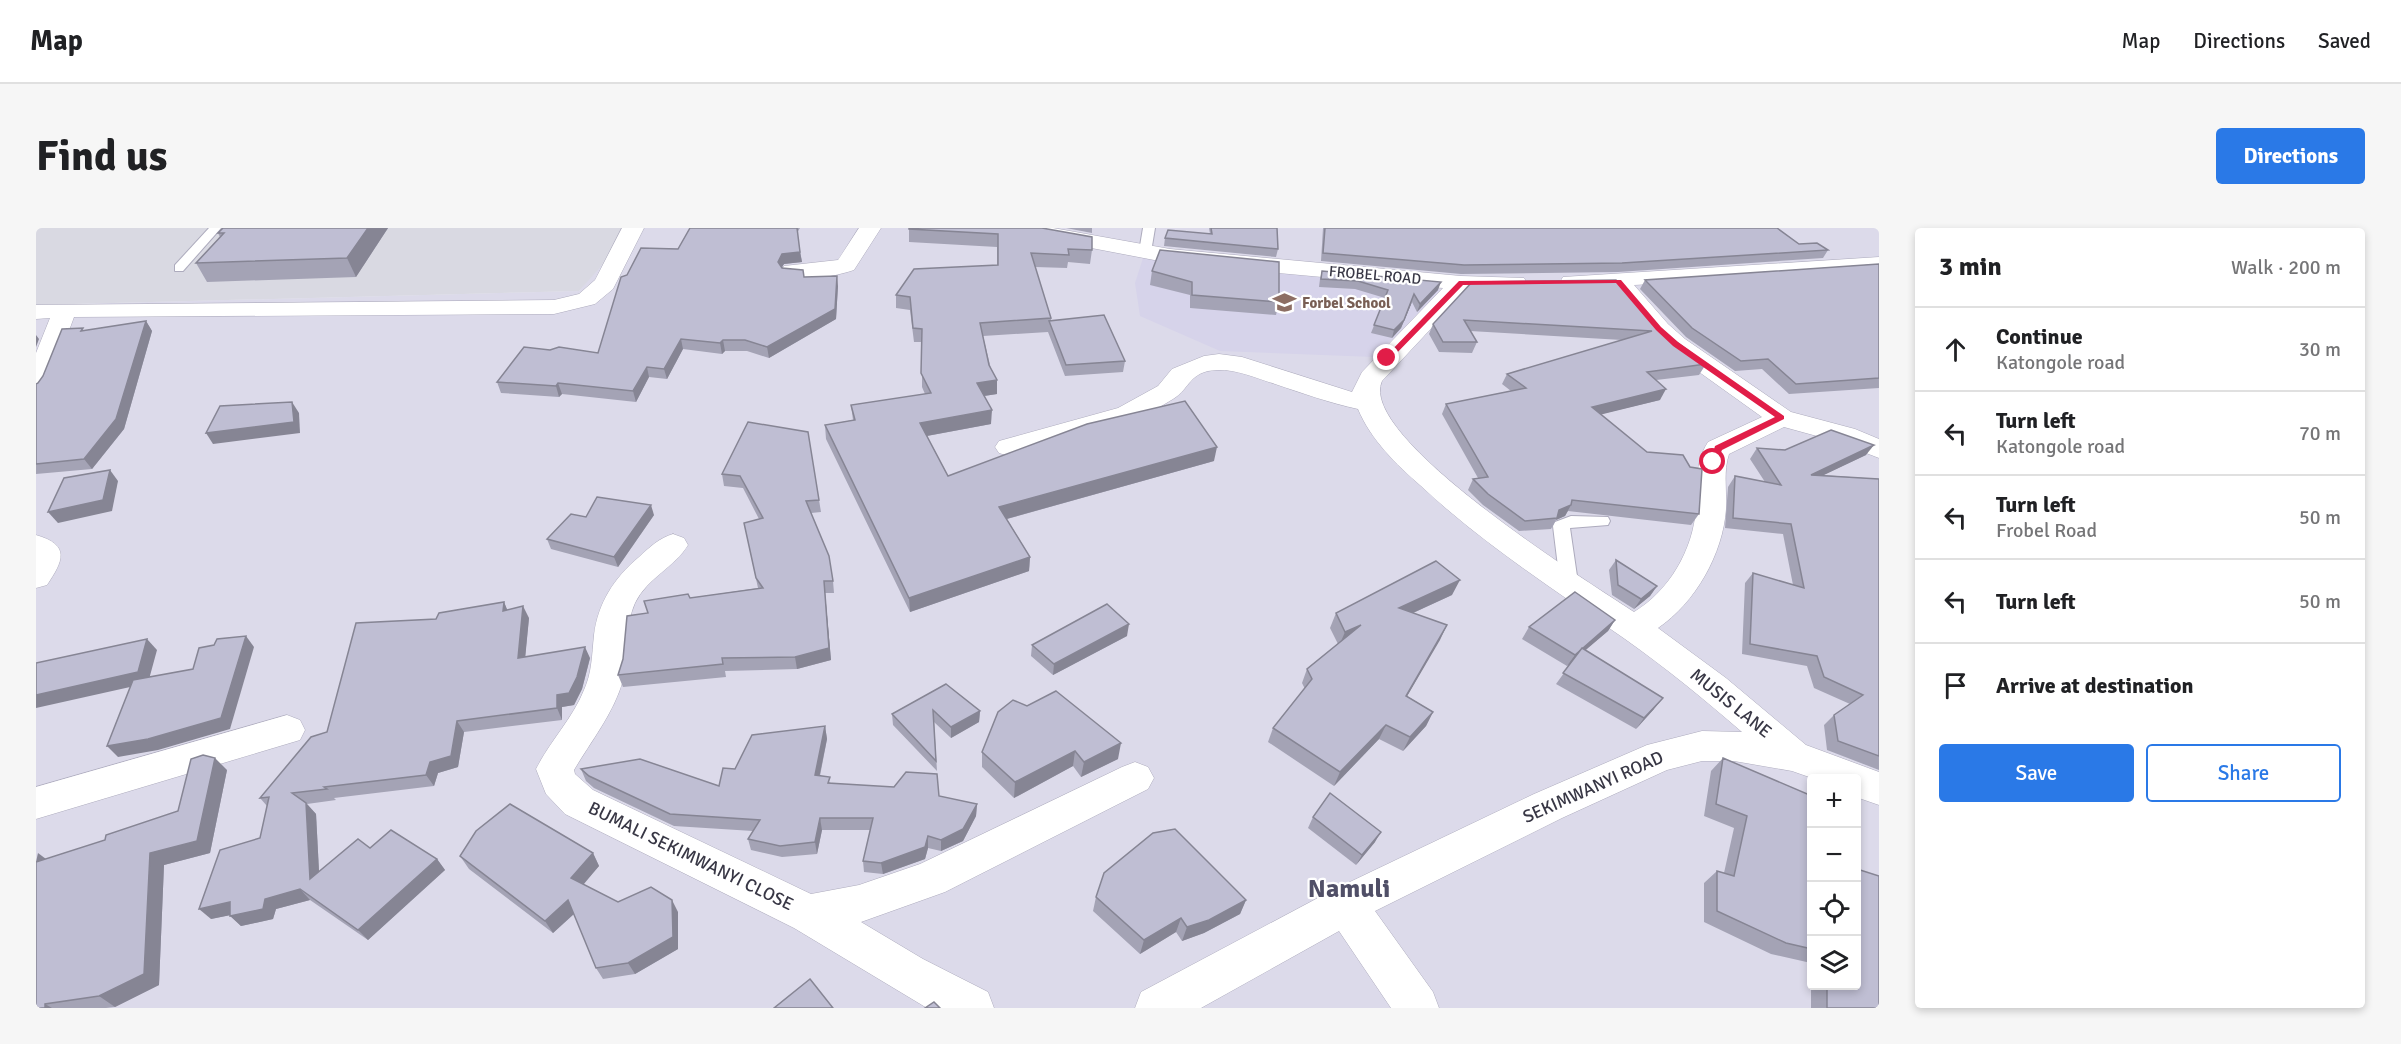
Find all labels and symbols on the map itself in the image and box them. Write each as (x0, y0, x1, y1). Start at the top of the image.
street label: FROBEL ROAD (1328, 262, 1422, 288)
school or university icon: Forbel School (1271, 290, 1297, 316)
place label: Forbel School (1302, 294, 1391, 312)
route end (1373, 344, 1399, 370)
route start (1699, 448, 1725, 474)
street label: MUSIS LANE (1686, 663, 1776, 743)
street label: SEKIMWANYI ROAD (1519, 746, 1667, 828)
street label: BUMALI SEKIMWANYI CLOSE (585, 797, 797, 915)
district label: Namuli (1308, 873, 1390, 905)

